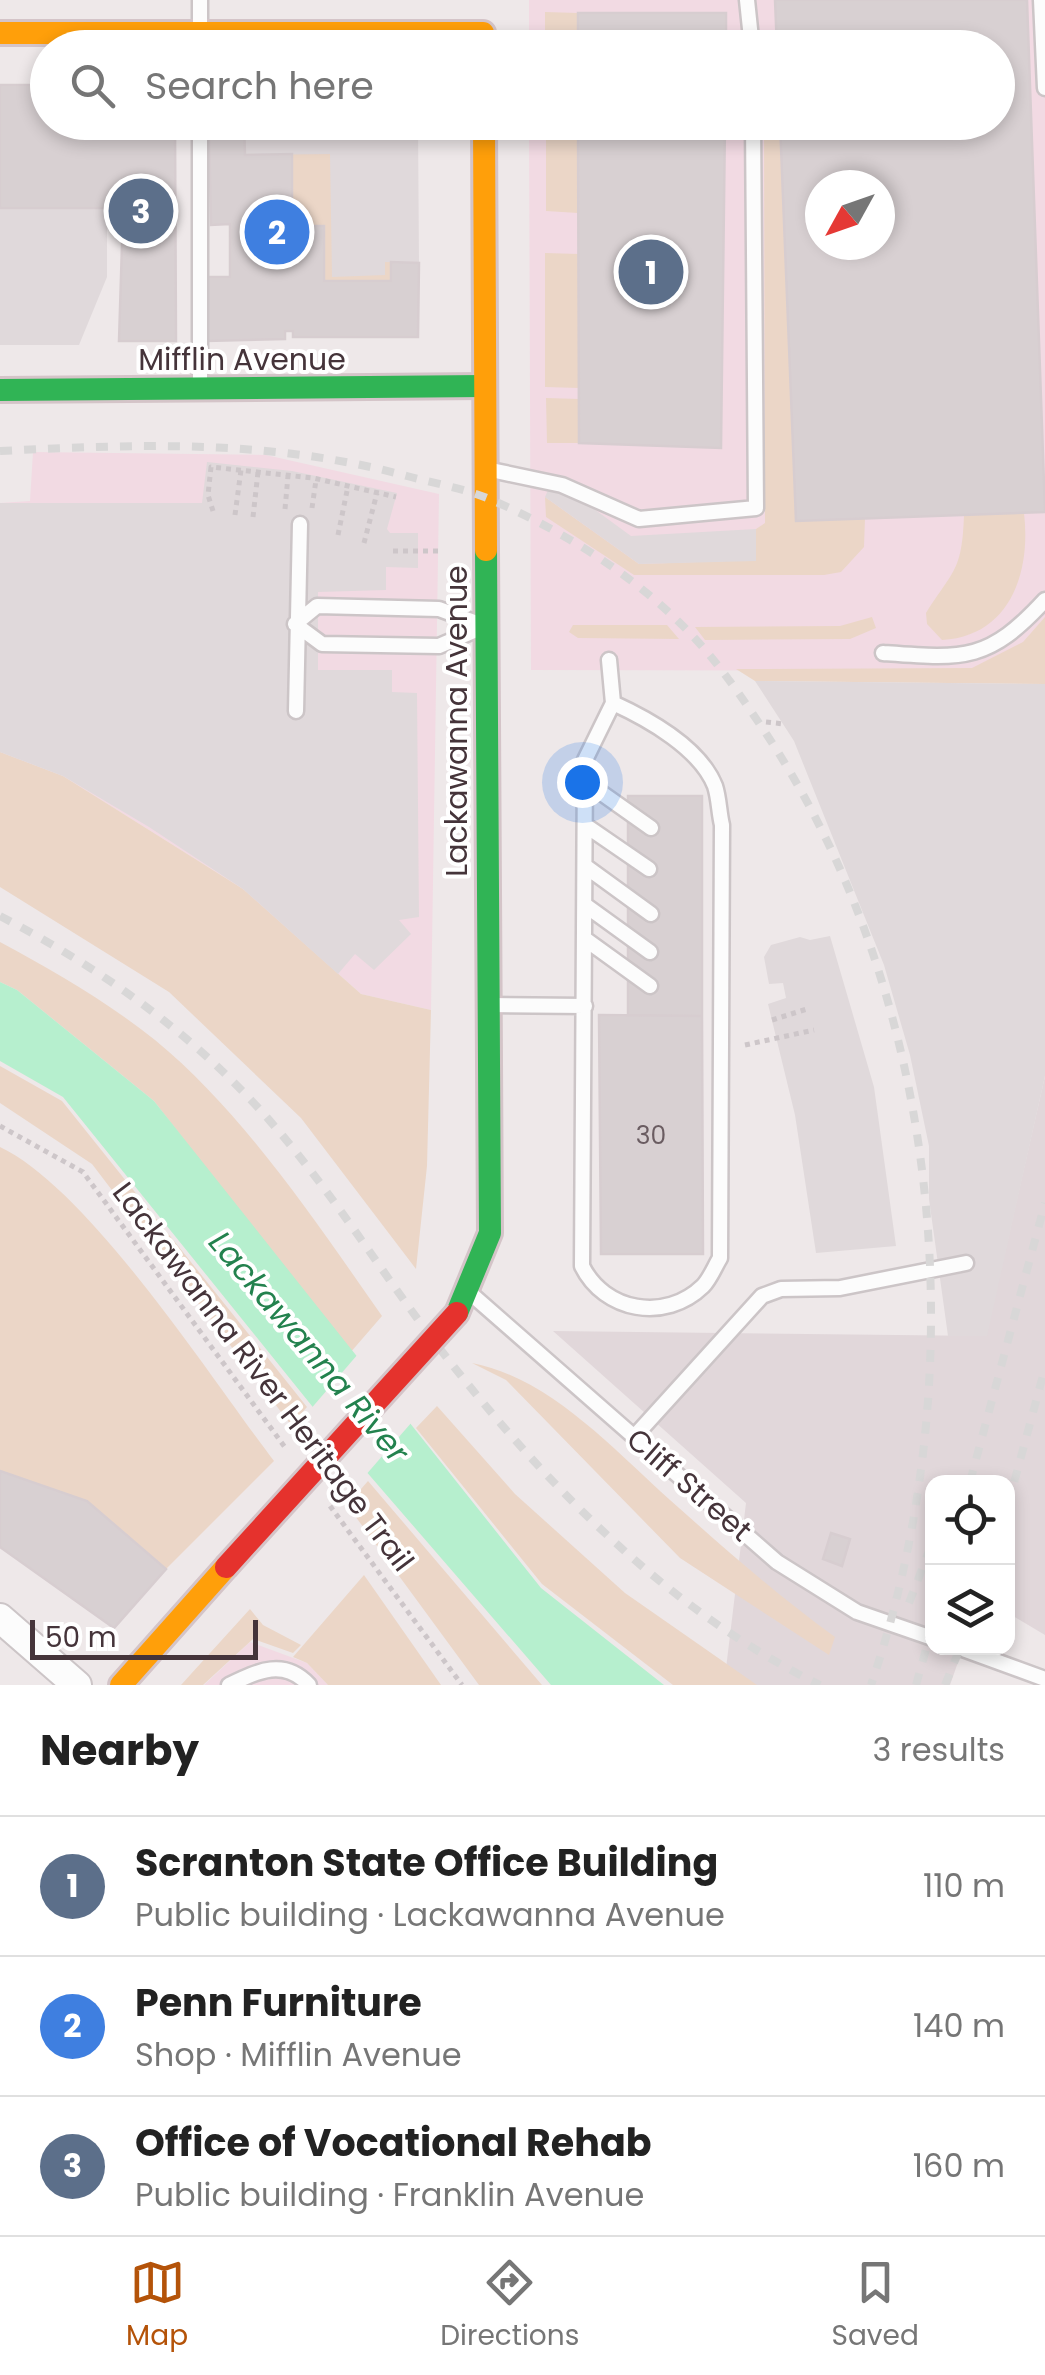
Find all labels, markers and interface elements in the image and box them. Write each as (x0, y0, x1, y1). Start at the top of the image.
search box (30, 30, 1015, 140)
icon: search (65, 58, 120, 113)
text: Search here (145, 59, 374, 112)
north arrow (805, 170, 895, 260)
pin: 3 (108, 174, 174, 248)
pin: 2 (244, 194, 310, 270)
pin: 1 (618, 234, 684, 310)
street label: Mifflin Avenue (138, 338, 346, 381)
street label: Lackawanna Avenue (435, 565, 478, 877)
your location (557, 757, 608, 808)
house number: 30 (636, 1118, 666, 1153)
street label: Lackawanna River Heritage Trail (103, 1173, 424, 1580)
water label: Lackawanna River (199, 1221, 421, 1473)
street label: Cliff Street (617, 1418, 761, 1551)
map controls (925, 1475, 1015, 1655)
button: locate (925, 1475, 1015, 1565)
button: layers (925, 1565, 1015, 1655)
scale bar (30, 1615, 258, 1660)
text: 50 m (45, 1618, 116, 1657)
text: Nearby (40, 1721, 199, 1780)
text: 3 results (872, 1727, 1005, 1772)
text: Scranton State Office Building (135, 1836, 718, 1889)
text: 1 (66, 1863, 79, 1908)
text: 110 m (923, 1863, 1005, 1908)
text: Public building · Lackawanna Avenue (135, 1892, 725, 1937)
text: Penn Furniture (135, 1976, 422, 2029)
text: 2 (63, 2003, 82, 2048)
text: 140 m (913, 2003, 1005, 2048)
text: Shop · Mifflin Avenue (135, 2032, 462, 2077)
text: Office of Vocational Rehab (135, 2116, 652, 2169)
text: 3 (63, 2143, 82, 2188)
text: 160 m (913, 2143, 1005, 2188)
text: Public building · Franklin Avenue (135, 2172, 644, 2217)
tab: Map (126, 2255, 188, 2357)
tab: Directions (440, 2255, 579, 2357)
tab: Saved (832, 2255, 919, 2357)

